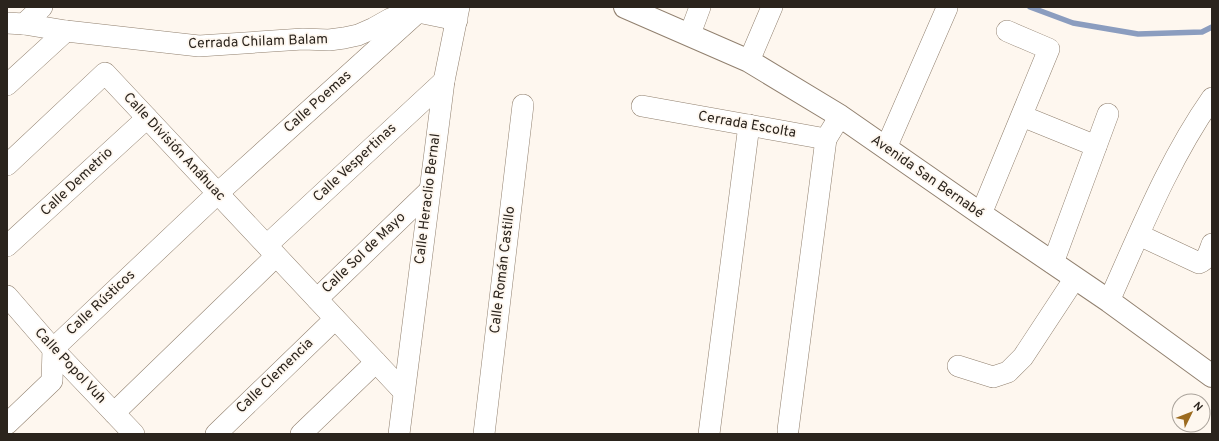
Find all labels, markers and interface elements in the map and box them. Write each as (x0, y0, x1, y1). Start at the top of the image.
street label: Cerrada Chilam Balam (188, 31, 328, 53)
street label: Calle Poemas (281, 67, 355, 137)
street label: Calle División Anáhuac (119, 89, 229, 205)
street label: Cerrada Escolta (697, 108, 797, 142)
street label: Calle Vespertinas (310, 120, 400, 206)
street label: Avenida San Bernabé (867, 132, 987, 222)
street label: Calle Heraclio Bernal (412, 133, 444, 265)
street label: Calle Demetrio (37, 144, 117, 220)
street label: Calle Román Castillo (487, 205, 519, 335)
street label: Calle Sol de Mayo (319, 209, 409, 297)
street label: Calle Rústicos (63, 267, 139, 339)
street label: Calle Popol Vuh (31, 325, 109, 407)
street label: Calle Clemencia (233, 335, 317, 417)
north arrow (1171, 393, 1211, 433)
text: N (1190, 399, 1205, 415)

